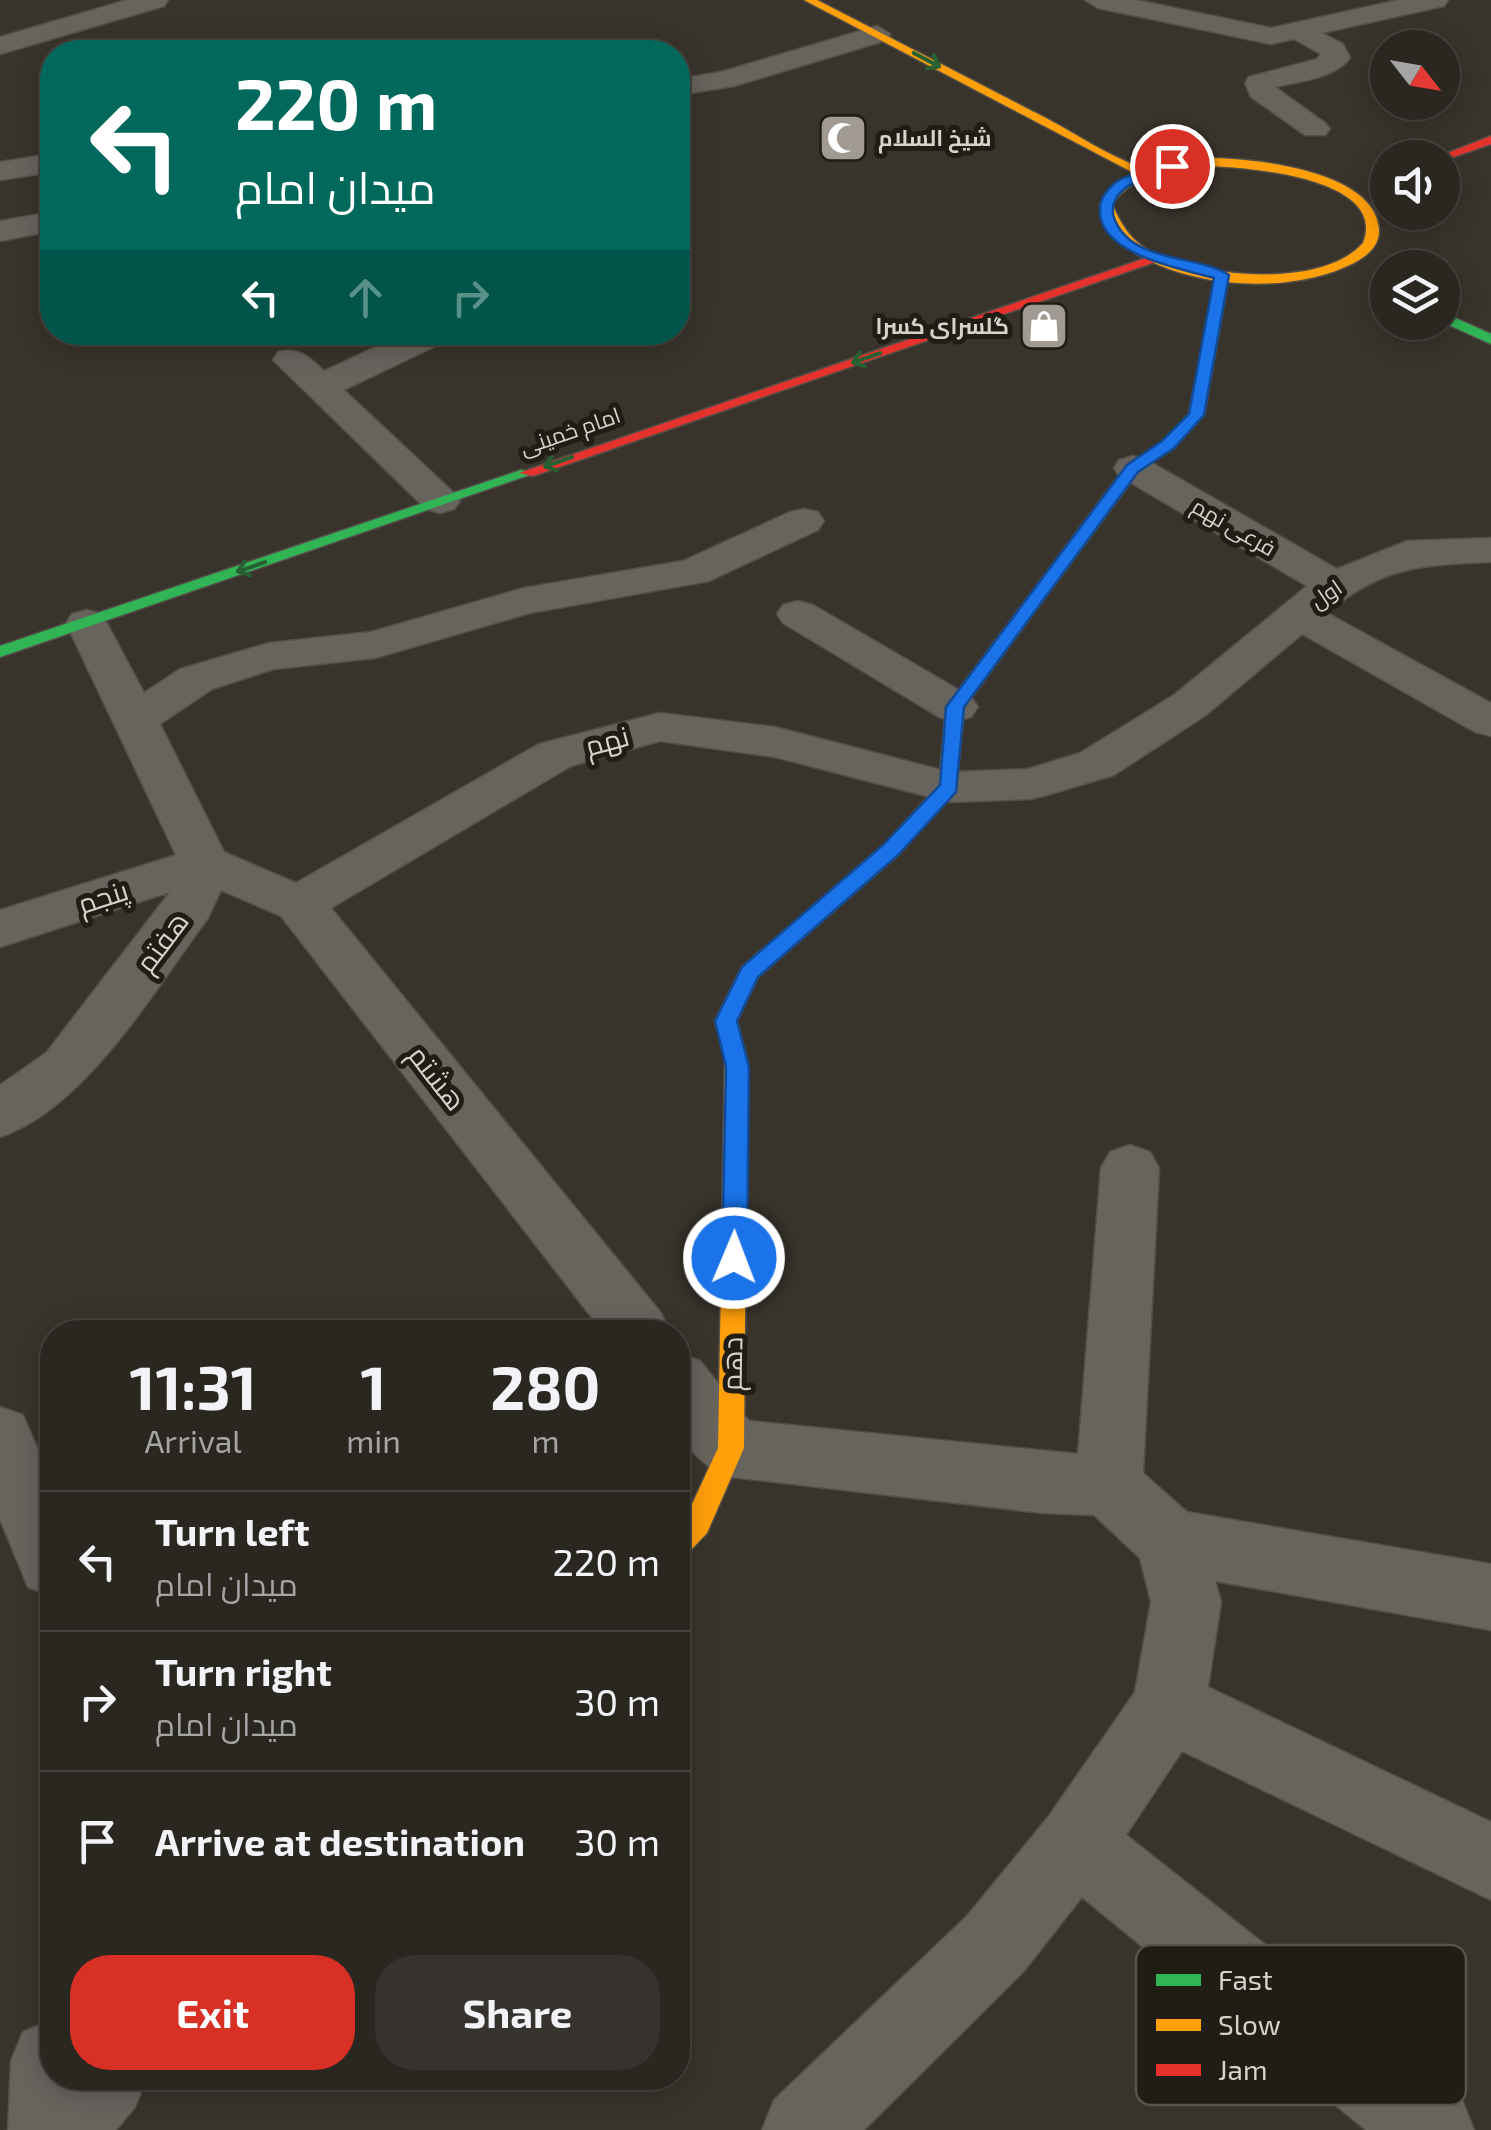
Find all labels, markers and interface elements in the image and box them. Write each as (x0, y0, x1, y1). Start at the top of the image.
north arrow (1370, 30, 1460, 120)
map controls (1370, 30, 1460, 340)
one-way arrow (911, 51, 941, 70)
text: 220 m (235, 60, 437, 144)
icon: left (70, 80, 200, 210)
mosque icon: شیخ السلام (817, 112, 869, 164)
place label: شیخ السلام (878, 124, 992, 154)
pin (1130, 124, 1215, 209)
icon: arrive (1145, 139, 1200, 194)
button: sound (1370, 140, 1460, 230)
text: میدان امام (235, 159, 436, 213)
button: layers (1370, 250, 1460, 340)
icon: left (233, 270, 288, 325)
icon: ahead (338, 270, 393, 325)
icon: right (443, 270, 498, 325)
shop icon: گلسرای کسرا (1018, 300, 1070, 352)
place label: گلسرای کسرا (875, 312, 1009, 340)
one-way arrow (851, 350, 883, 368)
street label: امام خمینی (516, 401, 625, 463)
one-way arrow (543, 454, 575, 472)
street label: فرعی نهم (1186, 492, 1281, 564)
one-way arrow (235, 559, 267, 577)
street label: اول (1305, 573, 1347, 614)
street label: نهم (581, 718, 634, 766)
street label: پنجم (73, 872, 134, 924)
street label: هفتم (128, 904, 198, 981)
street label: هشتم (399, 1038, 474, 1119)
position arrow (682, 1206, 786, 1310)
street label: دهم (714, 1337, 752, 1391)
text: 11:31 (130, 1350, 257, 1422)
text: 1 (361, 1350, 387, 1422)
text: 280 (490, 1350, 600, 1422)
text: Arrival (144, 1421, 242, 1459)
text: min (346, 1421, 401, 1459)
text: m (531, 1421, 559, 1459)
text: Turn left (155, 1508, 310, 1554)
icon: left (70, 1534, 125, 1589)
text: 220 m (553, 1538, 660, 1584)
text: میدان امام (155, 1564, 298, 1602)
text: Turn right (155, 1648, 332, 1694)
icon: right (70, 1674, 125, 1729)
text: 30 m (574, 1678, 660, 1724)
text: میدان امام (155, 1704, 298, 1742)
icon: arrive (70, 1814, 125, 1869)
text: Arrive at destination (155, 1818, 525, 1864)
text: 30 m (574, 1818, 660, 1864)
legend (1136, 1945, 1466, 2105)
button: Exit (70, 1955, 355, 2070)
button: Share (375, 1955, 660, 2070)
text: Fast (1218, 1962, 1273, 1996)
text: Slow (1218, 2007, 1281, 2041)
text: Jam (1218, 2052, 1267, 2086)

